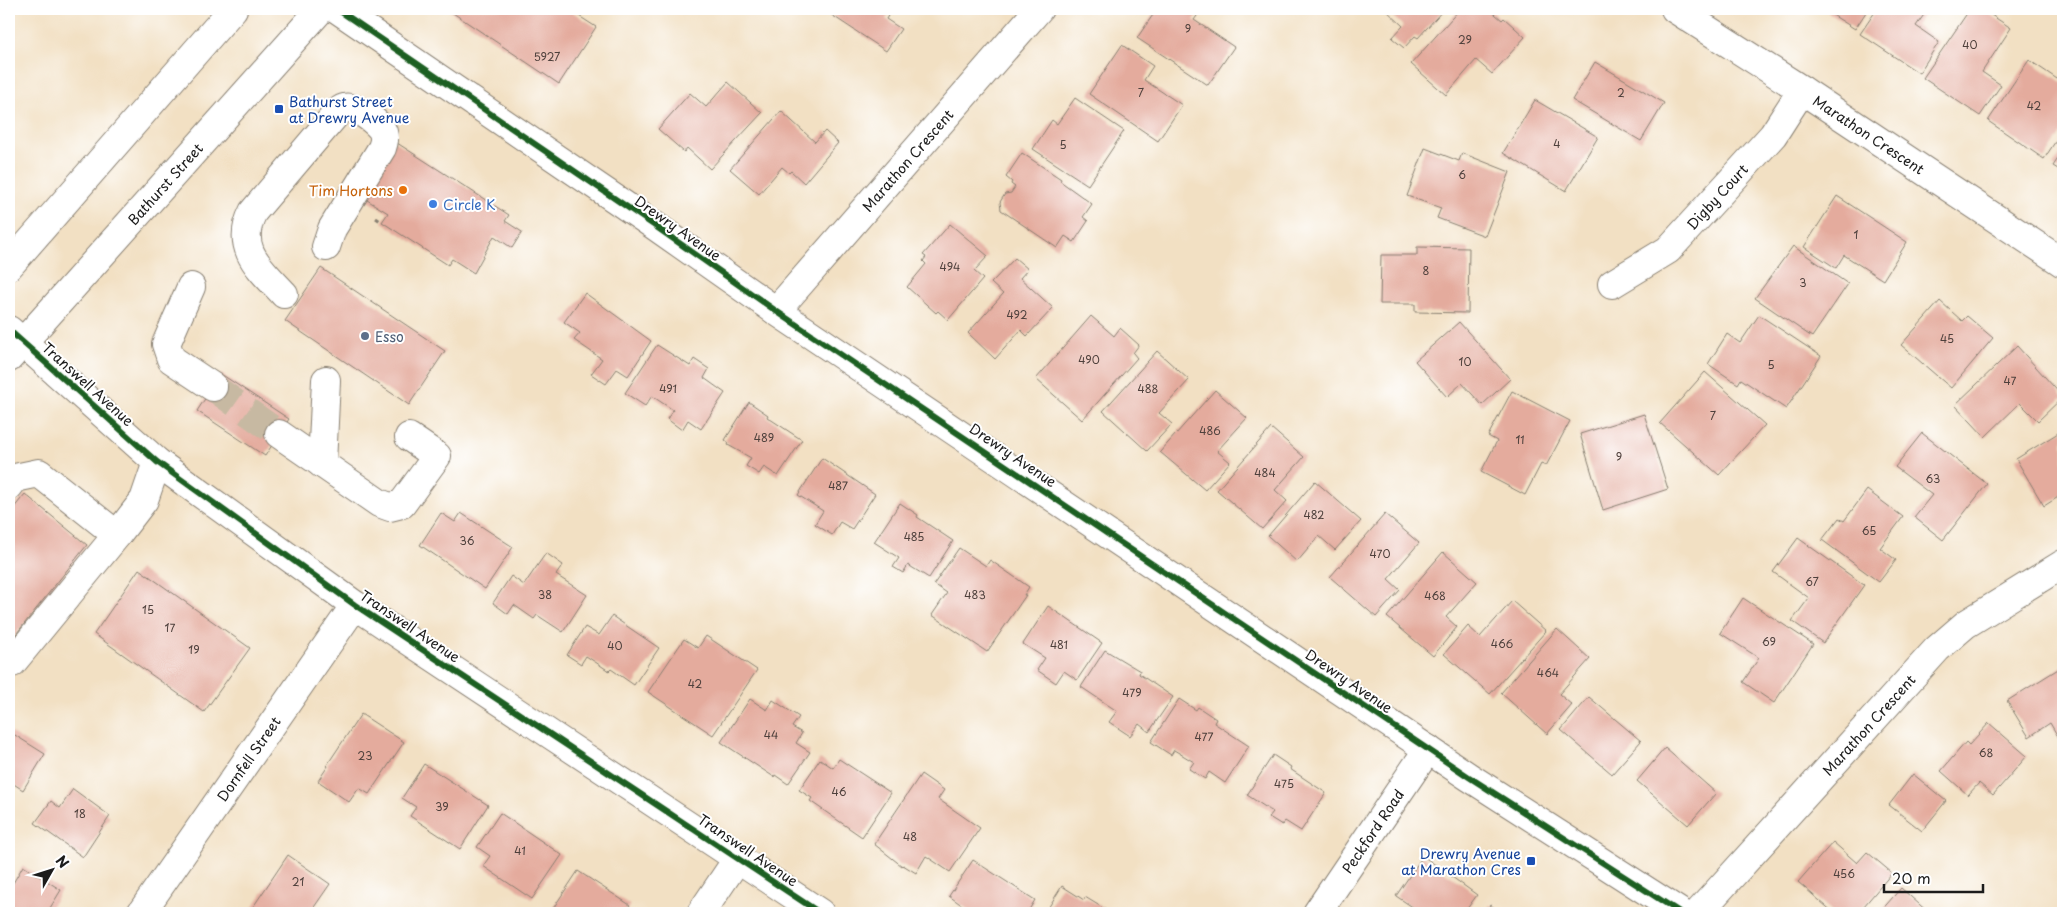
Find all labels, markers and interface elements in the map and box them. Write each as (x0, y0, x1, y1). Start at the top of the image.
house number: 9 (1185, 20, 1191, 37)
house number: 29 (1458, 31, 1472, 48)
house number: 40 (1962, 36, 1978, 53)
house number: 5927 (534, 48, 560, 65)
house number: 7 (1138, 84, 1144, 101)
house number: 2 (1617, 84, 1625, 101)
street label: Marathon Crescent (1809, 90, 1929, 179)
place label: Bathurst Street at Drewry Avenue (289, 91, 410, 128)
house number: 42 (2027, 97, 2042, 114)
marker: Bathurst Street at Drewry Avenue (273, 103, 285, 115)
street label: Marathon Crescent (857, 104, 958, 216)
house number: 4 (1553, 135, 1561, 152)
house number: 5 (1059, 136, 1067, 153)
street label: Bathurst Street (123, 138, 208, 229)
street label: Digby Court (1681, 159, 1753, 234)
house number: 6 (1458, 166, 1466, 183)
place label: Tim Hortons (309, 180, 393, 201)
marker: Tim Hortons (397, 184, 409, 196)
street label: Drewry Avenue (630, 190, 726, 266)
place label: Circle K (443, 194, 496, 215)
marker: Circle K (427, 198, 439, 210)
house number: 1 (1854, 226, 1859, 243)
house number: 494 (940, 258, 960, 275)
house number: 8 (1423, 262, 1430, 279)
house number: 3 (1799, 274, 1807, 291)
house number: 492 (1007, 306, 1028, 323)
place label: Esso (375, 326, 404, 347)
marker: Esso (359, 330, 371, 342)
house number: 45 (1940, 330, 1954, 347)
street label: Transwell Avenue (38, 337, 139, 431)
house number: 490 (1078, 351, 1100, 368)
house number: 10 (1459, 353, 1471, 370)
house number: 5 (1767, 356, 1775, 373)
house number: 47 (2004, 372, 2017, 389)
house number: 491 (659, 380, 677, 397)
house number: 488 (1138, 380, 1159, 397)
house number: 7 (1710, 407, 1716, 424)
street label: Drewry Avenue (965, 418, 1061, 492)
house number: 486 (1199, 422, 1221, 439)
house number: 489 (754, 429, 774, 446)
house number: 11 (1515, 431, 1525, 448)
house number: 9 (1616, 448, 1622, 465)
house number: 484 (1254, 464, 1276, 481)
house number: 63 (1926, 470, 1940, 487)
house number: 487 (828, 477, 848, 494)
house number: 482 (1304, 506, 1324, 523)
house number: 65 (1862, 522, 1876, 539)
house number: 485 (904, 528, 924, 545)
house number: 36 (460, 532, 475, 549)
house number: 470 (1370, 545, 1390, 562)
house number: 67 (1805, 573, 1819, 590)
street label: Transwell Avenue (356, 585, 464, 667)
house number: 38 (538, 586, 552, 603)
house number: 483 (964, 586, 986, 603)
house number: 468 (1424, 587, 1446, 604)
house number: 15 (142, 601, 154, 618)
house number: 17 (165, 619, 176, 636)
house number: 69 (1762, 633, 1776, 650)
house number: 466 (1491, 635, 1513, 652)
house number: 481 (1050, 636, 1068, 653)
house number: 40 (607, 637, 623, 654)
house number: 19 (188, 641, 200, 658)
street label: Drewry Avenue (1301, 644, 1397, 718)
house number: 464 (1537, 664, 1559, 681)
street label: Marathon Crescent (1817, 669, 1920, 780)
house number: 42 (688, 675, 703, 692)
house number: 479 (1122, 684, 1142, 701)
street label: Dornfell Street (211, 712, 285, 805)
house number: 44 (764, 726, 778, 743)
house number: 477 (1194, 728, 1214, 745)
house number: 68 (1979, 744, 1993, 761)
house number: 23 (358, 747, 372, 764)
house number: 475 (1274, 775, 1294, 792)
house number: 46 (832, 783, 847, 800)
street label: Peckford Road (1336, 785, 1409, 877)
house number: 39 (435, 798, 449, 815)
house number: 18 (74, 805, 86, 822)
street label: Transwell Avenue (694, 809, 802, 891)
house number: 48 (903, 828, 917, 845)
house number: 41 (514, 842, 526, 859)
place label: Drewry Avenue at Marathon Cres (1401, 843, 1521, 880)
north arrow (28, 844, 78, 894)
text: N (51, 851, 74, 872)
marker: Drewry Avenue at Marathon Cres (1525, 855, 1537, 867)
scale bar (1884, 862, 1983, 894)
house number: 456 (1833, 865, 1855, 882)
text: 20 m (1892, 866, 1931, 889)
house number: 21 (292, 873, 304, 890)

